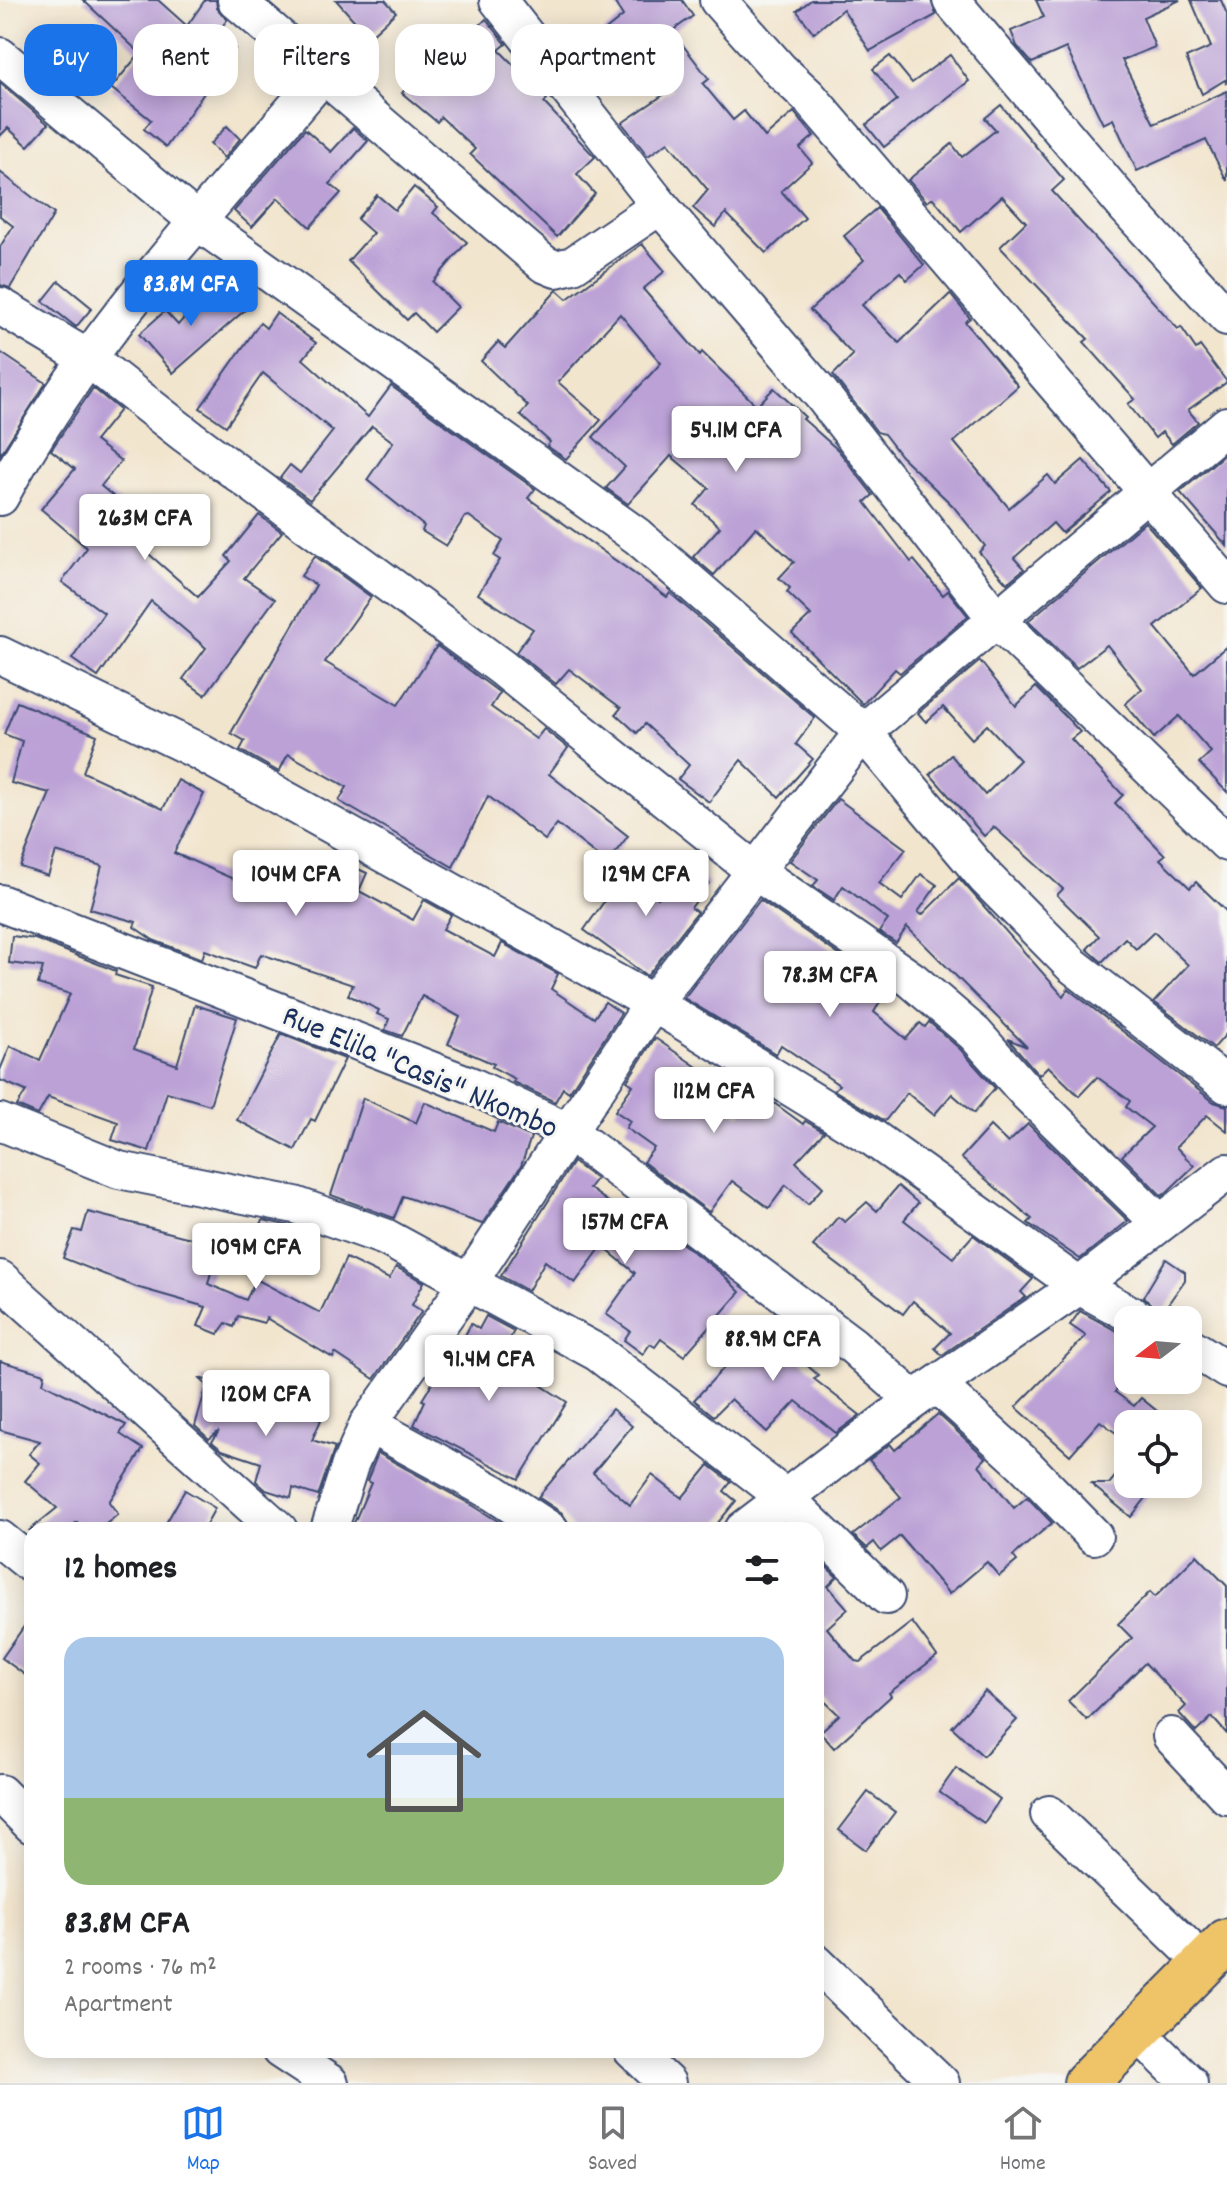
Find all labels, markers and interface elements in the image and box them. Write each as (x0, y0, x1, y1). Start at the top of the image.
chip: Buy (24, 24, 117, 96)
chip: Rent (133, 24, 238, 96)
chip: Filters (254, 24, 379, 96)
chip: New (395, 24, 495, 96)
chip: Apartment (511, 24, 684, 96)
pin: 83.8M CFA (99, 260, 283, 328)
text: 83.8M CFA (143, 267, 239, 304)
pin: 54.1M CFA (644, 406, 828, 474)
text: 54.1M CFA (690, 413, 782, 450)
pin: 263M CFA (62, 494, 228, 562)
text: 263M CFA (97, 501, 193, 538)
pin: 104M CFA (213, 850, 379, 918)
pin: 129M CFA (563, 850, 729, 918)
text: 104M CFA (251, 857, 341, 894)
text: 129M CFA (602, 857, 690, 894)
pin: 78.3M CFA (738, 951, 922, 1019)
text: 78.3M CFA (782, 958, 878, 995)
street label: Rue Elila "Casis" Nkombo (274, 996, 564, 1154)
pin: 112M CFA (631, 1067, 797, 1135)
text: 112M CFA (673, 1074, 755, 1111)
pin: 157M CFA (542, 1198, 708, 1266)
text: 157M CFA (581, 1205, 669, 1242)
pin: 109M CFA (173, 1223, 339, 1291)
text: 109M CFA (210, 1230, 302, 1267)
north arrow (1114, 1306, 1202, 1394)
map controls (1114, 1306, 1202, 1498)
pin: 88.9M CFA (681, 1315, 865, 1383)
text: 88.9M CFA (725, 1322, 821, 1359)
pin: 91.4M CFA (397, 1335, 581, 1403)
text: 91.4M CFA (443, 1342, 535, 1379)
pin: 120M CFA (183, 1370, 349, 1438)
text: 120M CFA (220, 1377, 312, 1414)
button: locate (1114, 1410, 1202, 1498)
text: 12 homes (64, 1546, 177, 1595)
icon: filters (740, 1548, 784, 1592)
icon: home (352, 1689, 496, 1833)
text: 83.8M CFA (64, 1901, 190, 1950)
text: 2 rooms · 76 m² (64, 1950, 217, 1987)
text: Apartment (64, 1987, 173, 2024)
tab: Map (181, 2101, 225, 2180)
tab: Saved (588, 2101, 637, 2180)
tab: Home (1000, 2101, 1046, 2180)

